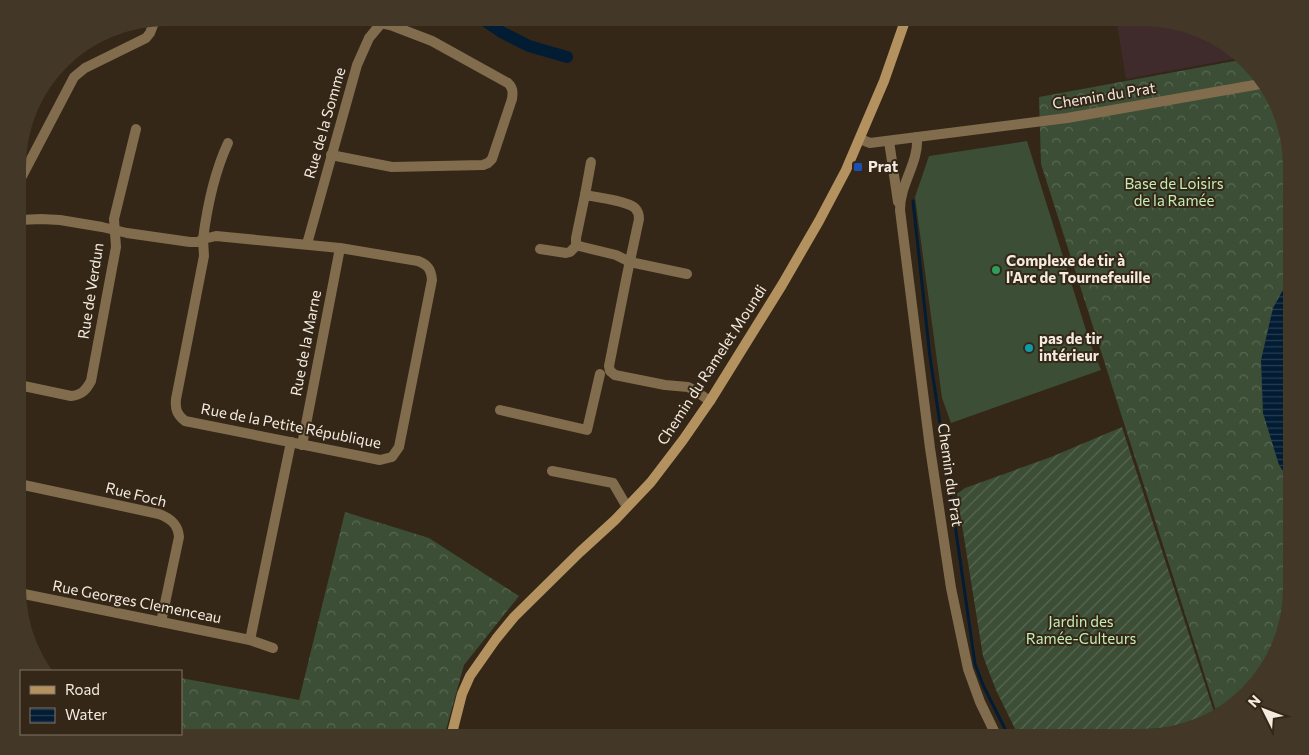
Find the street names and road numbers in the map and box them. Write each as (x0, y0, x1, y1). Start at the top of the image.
street label: Rue de la Somme (300, 65, 349, 180)
street label: Chemin du Prat (1051, 78, 1157, 112)
street label: Rue de Verdun (74, 241, 106, 340)
street label: Chemin du Ramelet Moundi (653, 281, 770, 448)
street label: Rue de la Marne (286, 288, 324, 397)
street label: Rue de la Petite République (200, 399, 383, 451)
street label: Chemin du Prat (935, 422, 967, 528)
street label: Rue Foch (104, 478, 169, 510)
street label: Rue Georges Clemenceau (51, 576, 223, 626)

